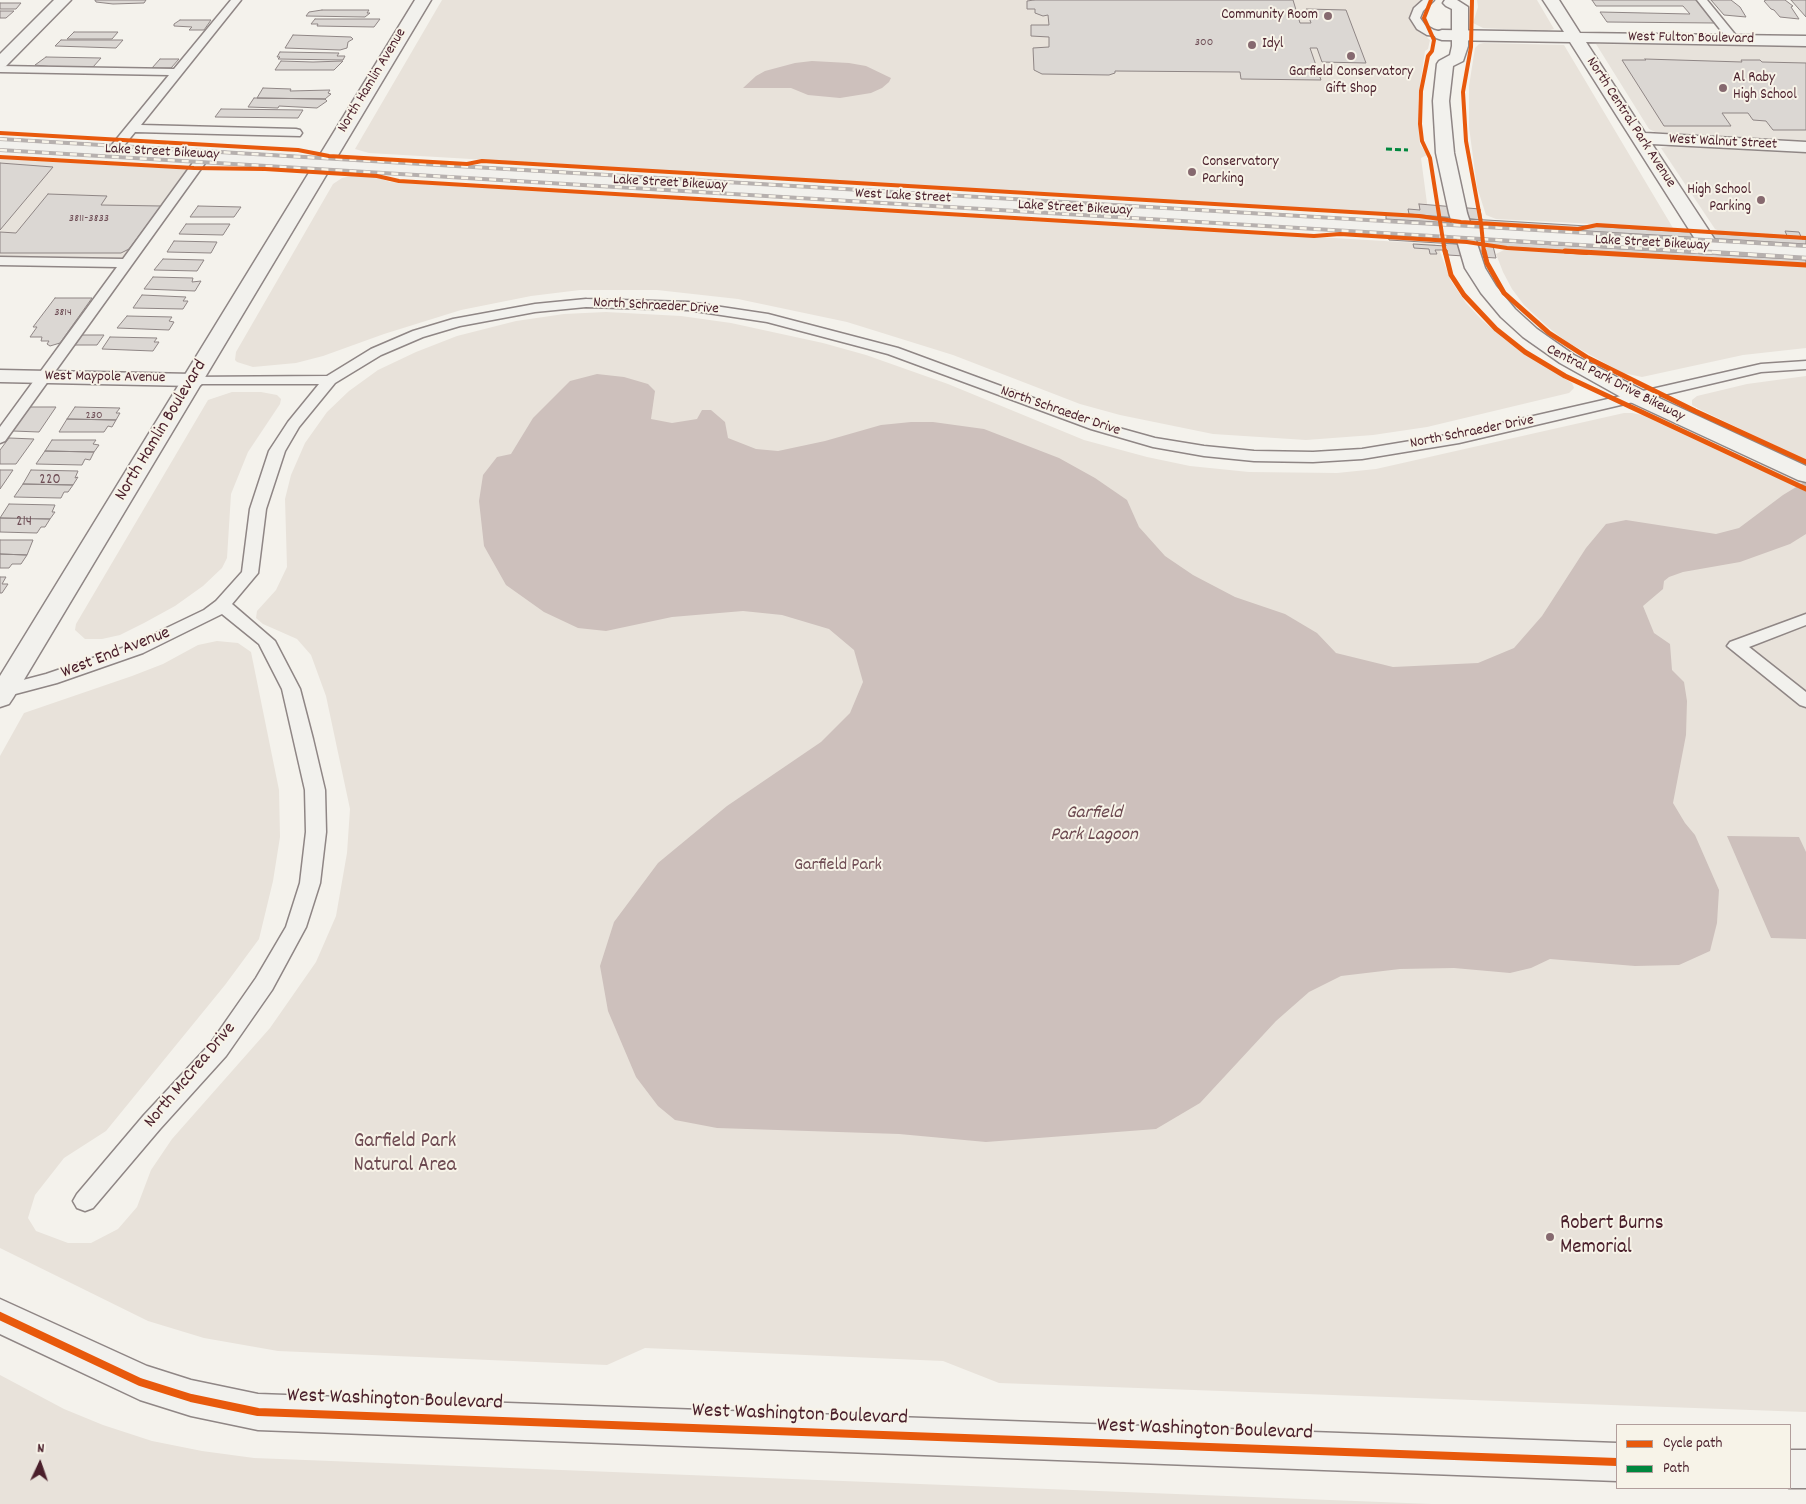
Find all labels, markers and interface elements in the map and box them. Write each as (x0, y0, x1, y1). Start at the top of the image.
place label: Community Room (1221, 7, 1318, 25)
marker: Community Room (1322, 10, 1334, 22)
street label: North Hamlin Avenue (335, 26, 411, 136)
street label: West Fulton Boulevard (1628, 29, 1754, 49)
house number: 300 (1195, 36, 1213, 50)
place label: Idyl (1262, 36, 1283, 54)
marker: Idyl (1246, 39, 1258, 51)
marker: Garfield Conservatory Gift Shop (1345, 50, 1357, 62)
street label: North Central Park Avenue (1581, 55, 1679, 191)
place label: Garfield Conservatory Gift Shop (1289, 64, 1413, 99)
place label: Al Raby High School (1733, 70, 1797, 105)
marker: Al Raby High School (1717, 82, 1729, 94)
street label: West Walnut Street (1668, 131, 1778, 155)
street label: Lake Street Bikeway (104, 141, 220, 165)
place label: Conservatory Parking (1202, 154, 1279, 189)
marker: Conservatory Parking (1186, 166, 1198, 178)
street label: Lake Street Bikeway (612, 172, 728, 196)
place label: High School Parking (1687, 182, 1751, 217)
street label: West Lake Street (854, 185, 952, 209)
marker: High School Parking (1755, 194, 1767, 206)
street label: Lake Street Bikeway (1017, 197, 1133, 221)
house number: 3811-3833 (69, 212, 109, 226)
street label: Lake Street Bikeway (1594, 232, 1710, 256)
street label: North Schraeder Drive (593, 295, 719, 319)
house number: 3814 (54, 306, 72, 320)
street label: Central Park Drive Bikeway (1543, 341, 1687, 427)
street label: North Hamlin Boulevard (111, 357, 213, 505)
street label: West Maypole Avenue (45, 368, 165, 388)
street label: North Schraeder Drive (998, 383, 1122, 441)
house number: 230 (85, 409, 103, 423)
street label: North Schraeder Drive (1409, 412, 1535, 454)
house number: 220 (39, 472, 61, 490)
house number: 214 (16, 514, 32, 532)
street label: West End Avenue (58, 623, 174, 685)
water label: Garfield Park Lagoon (1050, 803, 1138, 847)
park label: Garfield Park (794, 856, 882, 878)
street label: North McCrea Drive (141, 1019, 241, 1133)
park label: Garfield Park Natural Area (354, 1130, 456, 1180)
place label: Robert Burns Memorial (1560, 1212, 1664, 1262)
marker: Robert Burns Memorial (1544, 1231, 1556, 1243)
street label: West Washington Boulevard (287, 1385, 503, 1417)
street label: West Washington Boulevard (692, 1400, 908, 1432)
street label: West Washington Boulevard (1097, 1415, 1313, 1447)
legend (1616, 1424, 1791, 1489)
text: Cycle path (1663, 1433, 1722, 1455)
north arrow (15, 1439, 65, 1489)
text: N (37, 1439, 45, 1459)
text: Path (1663, 1458, 1689, 1480)

